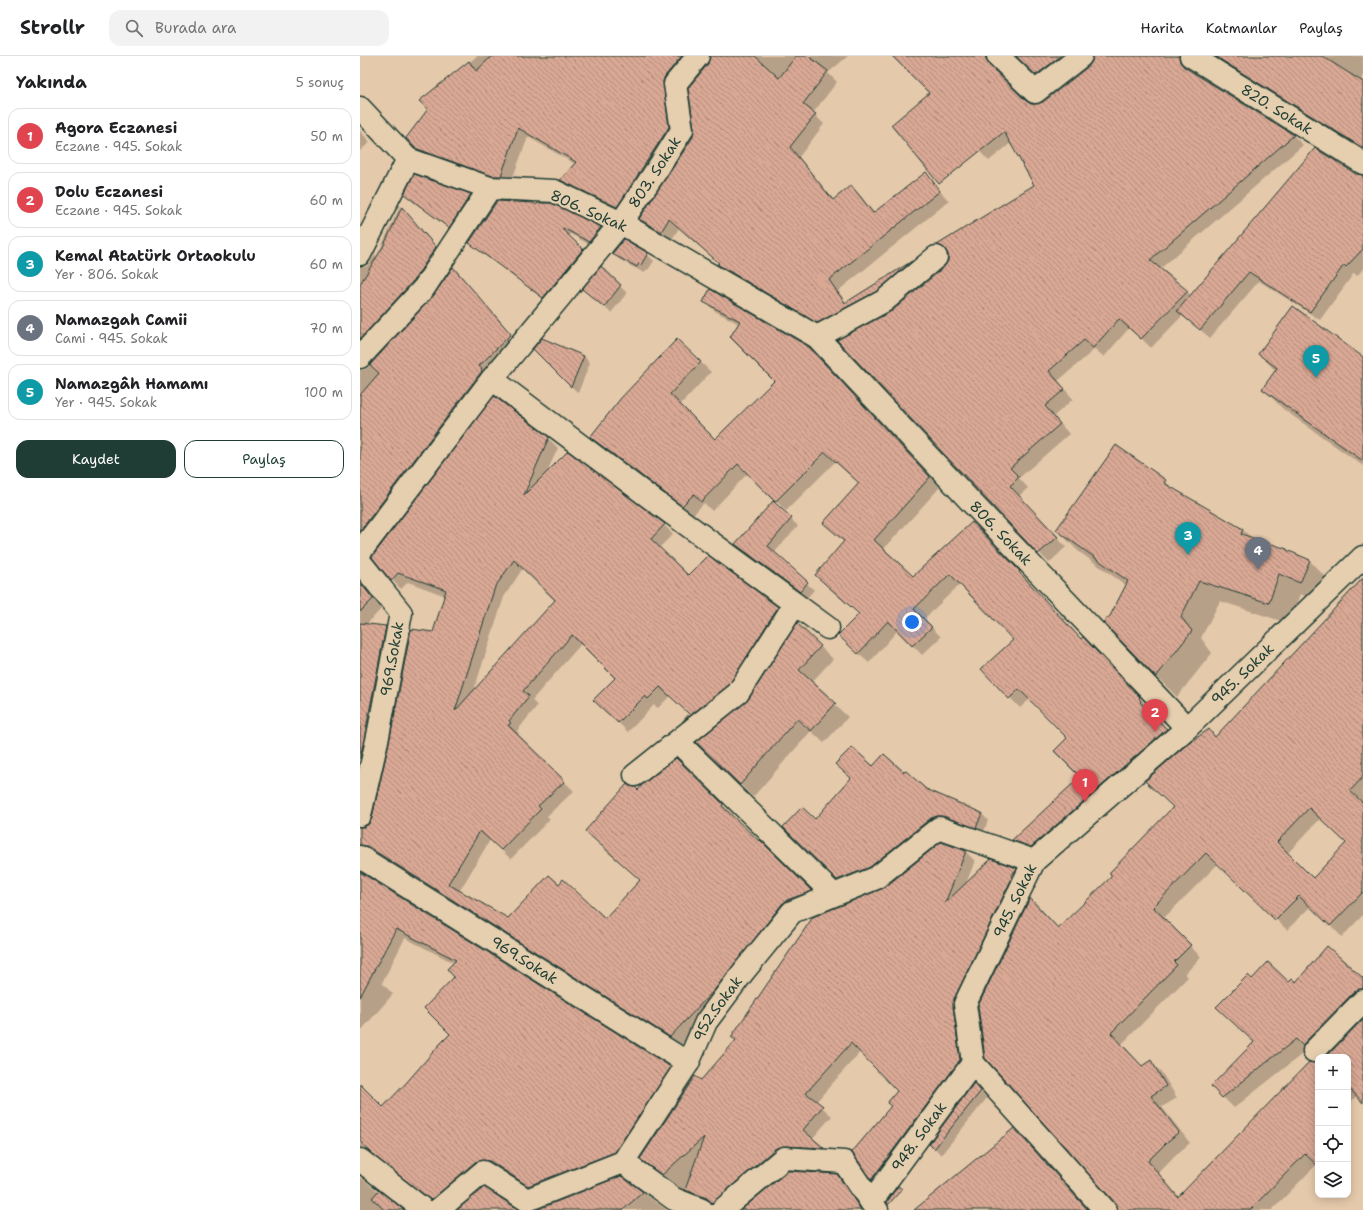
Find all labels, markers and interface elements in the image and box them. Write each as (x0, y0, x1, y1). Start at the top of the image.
search box (109, 10, 389, 46)
text: Strollr (20, 15, 85, 40)
icon: search (123, 17, 145, 39)
text: Burada ara (155, 18, 236, 38)
text: Harita (1141, 19, 1184, 37)
text: Katmanlar (1206, 19, 1277, 37)
text: Paylaş (1299, 19, 1343, 37)
text: Yakında (16, 71, 87, 93)
text: 5 sonuç (296, 74, 344, 91)
street label: 820. Sokak (1237, 79, 1317, 139)
text: Agora Eczanesi (55, 118, 177, 138)
text: 1 (27, 128, 33, 145)
text: 50 m (310, 128, 343, 145)
street label: 803. Sokak (624, 133, 686, 212)
text: Eczane · 945. Sokak (55, 138, 182, 155)
text: Dolu Eczanesi (55, 182, 163, 202)
street label: 806. Sokak (547, 185, 631, 237)
text: 2 (25, 192, 35, 209)
text: 60 m (310, 192, 343, 209)
text: Eczane · 945. Sokak (55, 202, 182, 219)
text: Kemal Atatürk Ortaokulu (55, 246, 256, 266)
text: 3 (25, 256, 35, 273)
text: 60 m (310, 256, 343, 273)
text: Yer · 806. Sokak (55, 266, 159, 283)
text: Namazgah Camii (55, 310, 187, 330)
text: 4 (25, 320, 35, 337)
text: 70 m (309, 320, 343, 337)
text: Cami · 945. Sokak (55, 330, 168, 347)
pin: 5 (1303, 345, 1329, 378)
text: Namazgâh Hamamı (55, 374, 208, 394)
text: 5 (26, 384, 34, 401)
text: 100 m (304, 384, 343, 401)
text: Yer · 945. Sokak (55, 394, 157, 411)
button: Kaydet (16, 440, 176, 478)
button: Paylaş (184, 440, 344, 478)
street label: 806. Sokak (965, 496, 1037, 570)
pin: 3 (1175, 522, 1201, 555)
pin: 4 (1245, 537, 1271, 570)
your location (902, 612, 922, 632)
street label: 969.Sokak (376, 620, 408, 698)
street label: 945. Sokak (1207, 639, 1278, 709)
pin: 2 (1142, 699, 1168, 732)
pin: 1 (1072, 769, 1098, 802)
street label: 945. Sokak (988, 860, 1041, 941)
street label: 969.Sokak (487, 931, 562, 989)
street label: 952.Sokak (689, 972, 747, 1044)
map controls (1315, 1054, 1351, 1198)
button: + (1315, 1054, 1351, 1090)
button: − (1315, 1090, 1351, 1126)
street label: 948. Sokak (887, 1098, 951, 1176)
button: locate (1315, 1126, 1351, 1162)
button: layers (1315, 1162, 1351, 1198)

